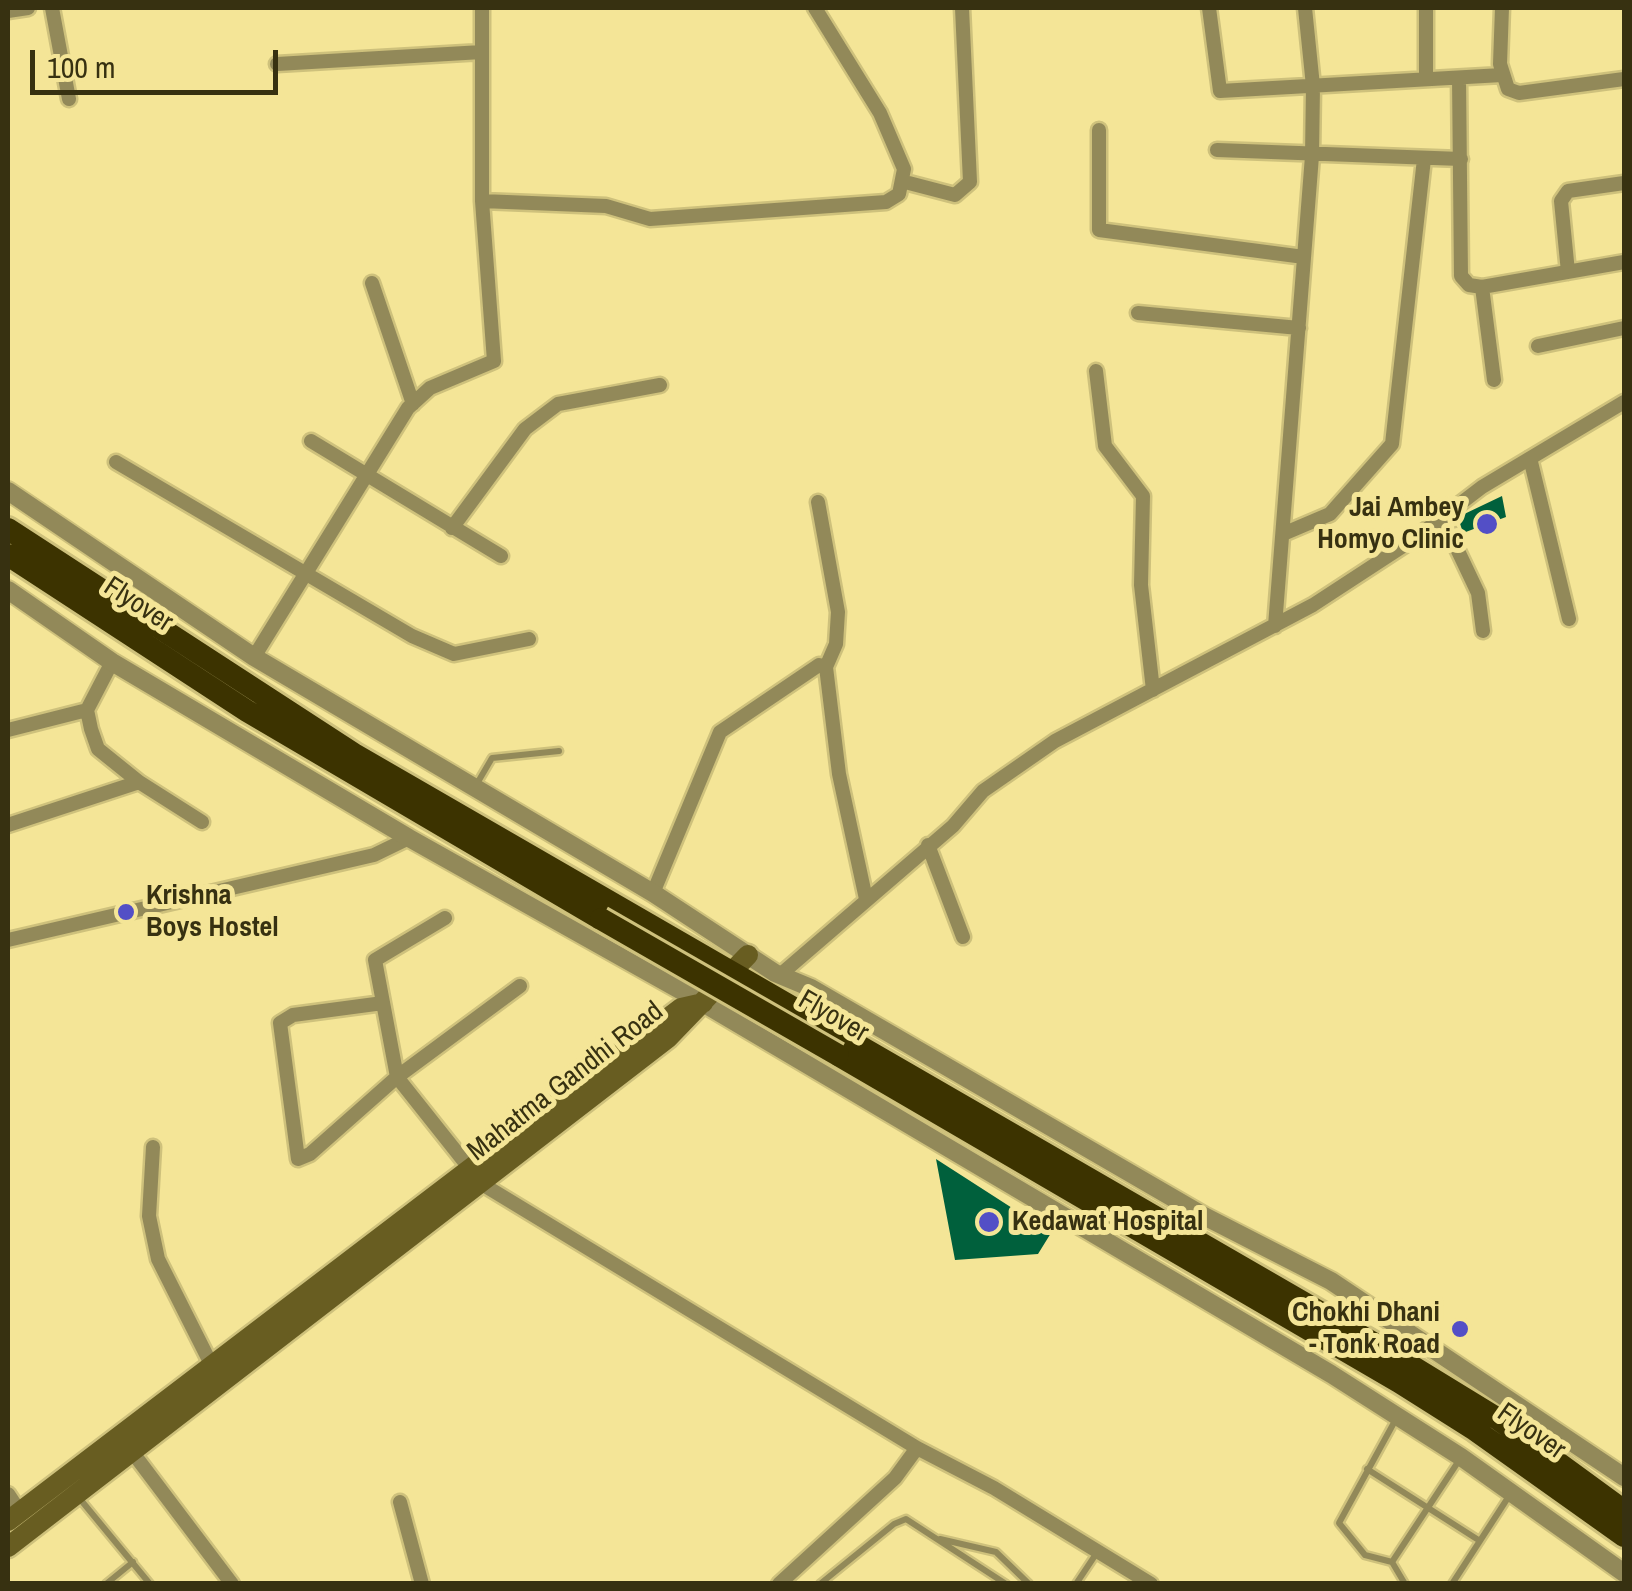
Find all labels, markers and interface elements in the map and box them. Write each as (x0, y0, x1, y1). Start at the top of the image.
scale bar (35, 30, 282, 92)
text: 100 m (47, 47, 115, 87)
place label: Jai Ambey Homyo Clinic (1317, 491, 1464, 557)
marker: Jai Ambey Homyo Clinic (1474, 511, 1500, 537)
street label: Flyover (97, 570, 179, 640)
place label: Krishna Boys Hostel (146, 879, 279, 945)
marker: Krishna Boys Hostel (115, 901, 137, 923)
street label: Flyover (792, 984, 874, 1050)
street label: Mahatma Gandhi Road (462, 995, 670, 1169)
place label: Kedawat Hospital (1012, 1205, 1203, 1239)
marker: Kedawat Hospital (976, 1209, 1002, 1235)
place label: Chokhi Dhani - Tonk Road (1292, 1296, 1440, 1362)
marker: Chokhi Dhani - Tonk Road (1449, 1318, 1471, 1340)
street label: Flyover (1491, 1397, 1571, 1467)

